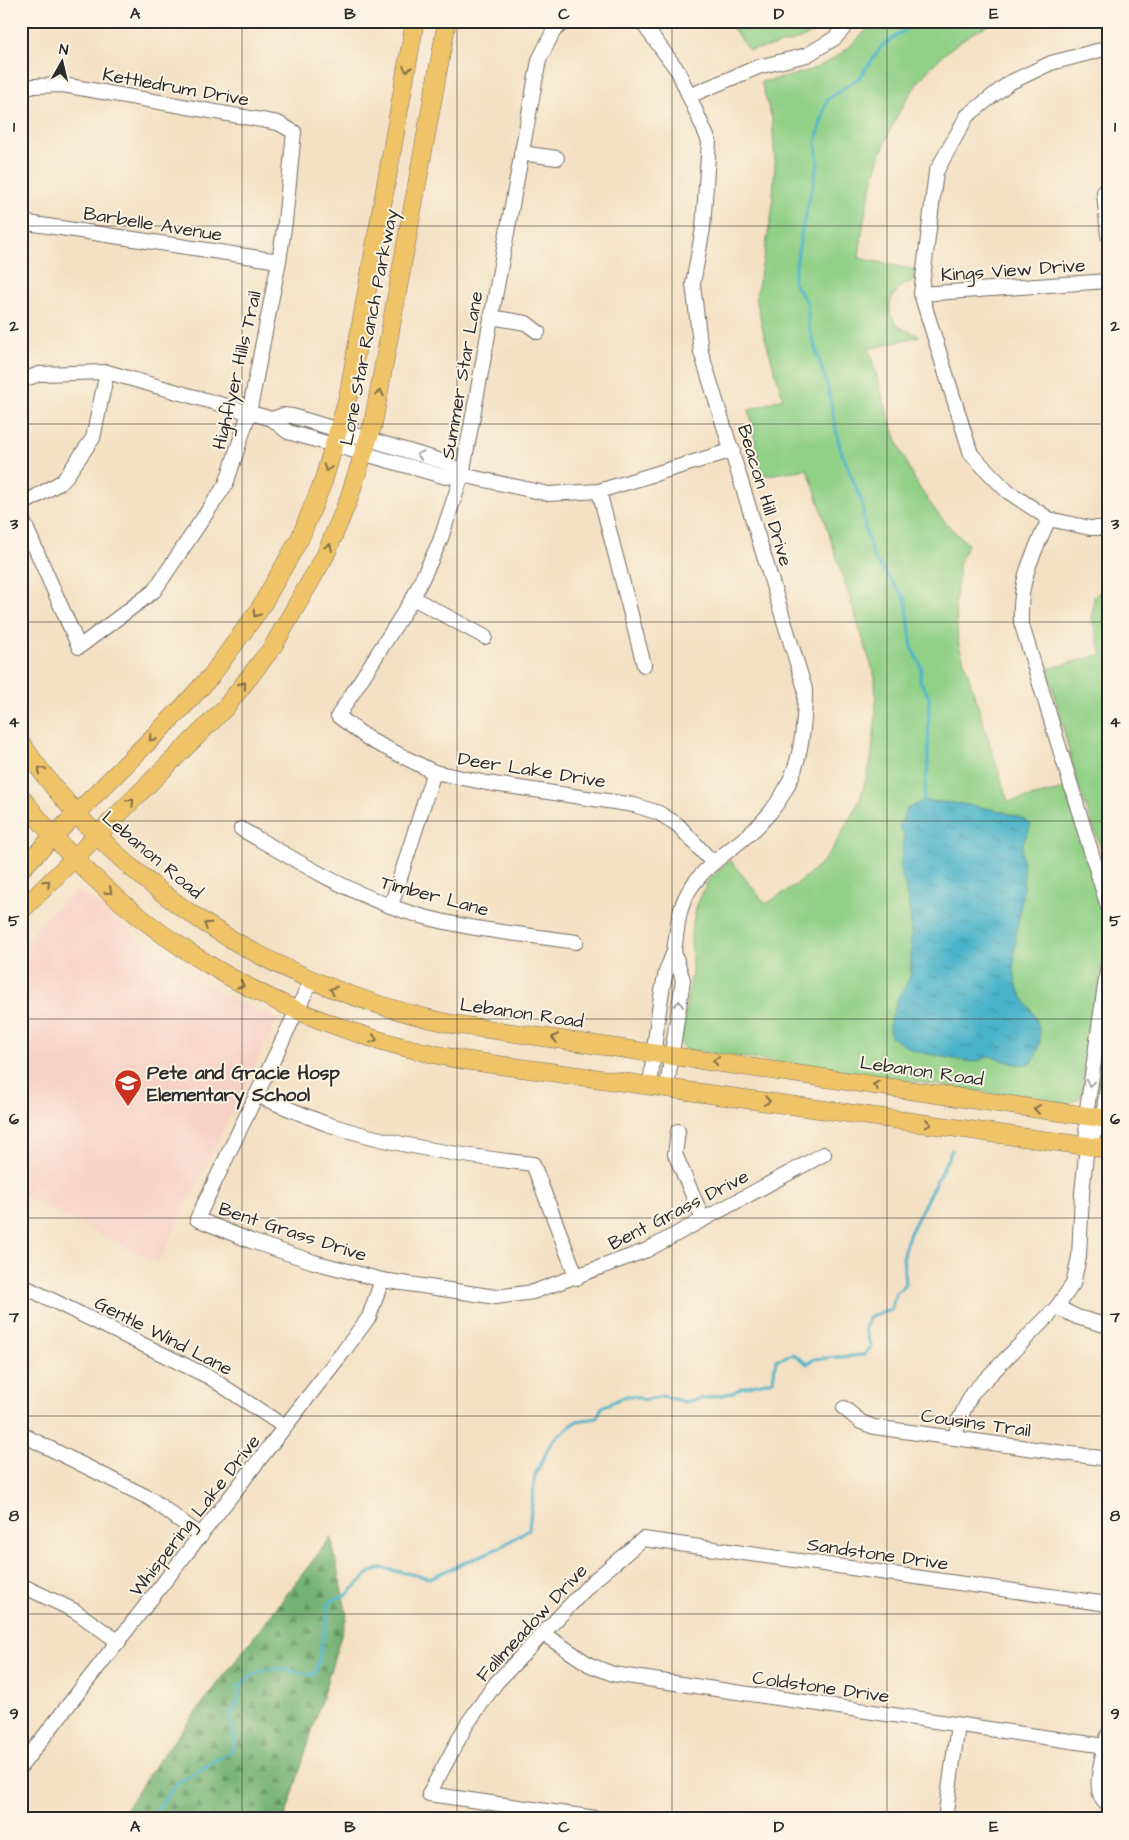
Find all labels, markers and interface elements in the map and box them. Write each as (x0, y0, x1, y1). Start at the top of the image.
text: A (130, 3, 141, 25)
text: B (344, 3, 356, 25)
text: C (558, 3, 570, 25)
text: D (774, 3, 785, 25)
text: E (989, 3, 999, 25)
north arrow (38, 38, 88, 88)
text: N (58, 40, 70, 61)
street label: Kettledrum Drive (100, 61, 251, 114)
one-way arrow (402, 65, 412, 74)
text: 1 (13, 116, 16, 138)
text: 1 (1114, 116, 1117, 138)
street label: Barbelle Avenue (81, 200, 224, 249)
street label: Lone Star Ranch Parkway (333, 206, 407, 448)
street label: Kings View Drive (940, 252, 1086, 290)
street label: Highflyer Hills Trail (206, 288, 270, 453)
street label: Summer Star Lane (434, 289, 491, 461)
text: 2 (8, 315, 19, 337)
text: 2 (1109, 315, 1120, 337)
one-way arrow (374, 389, 385, 398)
street label: Beacon Hill Drive (730, 421, 799, 570)
one-way arrow (416, 450, 424, 460)
one-way arrow (323, 464, 333, 472)
text: 3 (9, 513, 19, 535)
text: 3 (1110, 513, 1120, 535)
one-way arrow (323, 543, 334, 552)
one-way arrow (253, 608, 262, 618)
one-way arrow (238, 682, 246, 691)
text: 4 (9, 711, 20, 733)
text: 4 (1110, 711, 1121, 733)
one-way arrow (149, 732, 158, 741)
street label: Deer Lake Drive (456, 745, 608, 795)
one-way arrow (38, 766, 47, 776)
one-way arrow (125, 799, 134, 808)
street label: Lebanon Road (96, 805, 209, 906)
street label: Timber Lane (377, 869, 492, 924)
one-way arrow (41, 880, 50, 889)
one-way arrow (104, 885, 113, 894)
text: 5 (8, 910, 20, 932)
text: 5 (1109, 910, 1121, 932)
one-way arrow (203, 921, 212, 931)
one-way arrow (236, 979, 245, 989)
one-way arrow (329, 985, 338, 996)
street label: Lebanon Road (458, 991, 586, 1036)
one-way arrow (673, 1000, 684, 1008)
one-way arrow (369, 1033, 377, 1043)
one-way arrow (551, 1034, 559, 1044)
street label: Lebanon Road (858, 1049, 986, 1094)
one-way arrow (711, 1057, 720, 1067)
place label: Pete and Gracie Hosp Elementary School (147, 1060, 340, 1110)
school or university icon: Pete and Gracie Hosp Elementary School (113, 1068, 143, 1107)
one-way arrow (1086, 1078, 1096, 1087)
one-way arrow (872, 1081, 881, 1091)
one-way arrow (763, 1095, 771, 1106)
one-way arrow (1033, 1104, 1042, 1114)
text: 6 (9, 1108, 19, 1130)
text: 6 (1110, 1108, 1120, 1130)
one-way arrow (924, 1118, 932, 1129)
street label: Bent Grass Drive (604, 1163, 754, 1257)
street label: Bent Grass Drive (215, 1196, 370, 1269)
street label: Gentle Wind Lane (90, 1290, 237, 1383)
text: 7 (8, 1306, 19, 1328)
text: 7 (1109, 1306, 1120, 1328)
street label: Cousins Trail (919, 1402, 1032, 1445)
street label: Whispering Lake Drive (123, 1429, 268, 1603)
text: 8 (9, 1505, 20, 1527)
text: 8 (1110, 1505, 1121, 1527)
street label: Sandstone Drive (805, 1531, 950, 1578)
street label: Fallmeadow Drive (470, 1558, 594, 1688)
street label: Coldstone Drive (751, 1665, 891, 1710)
text: 9 (9, 1703, 19, 1725)
text: 9 (1110, 1703, 1120, 1725)
text: A (130, 1816, 141, 1838)
text: B (344, 1816, 356, 1838)
text: C (558, 1816, 570, 1838)
text: D (774, 1816, 785, 1838)
text: E (989, 1816, 999, 1838)

